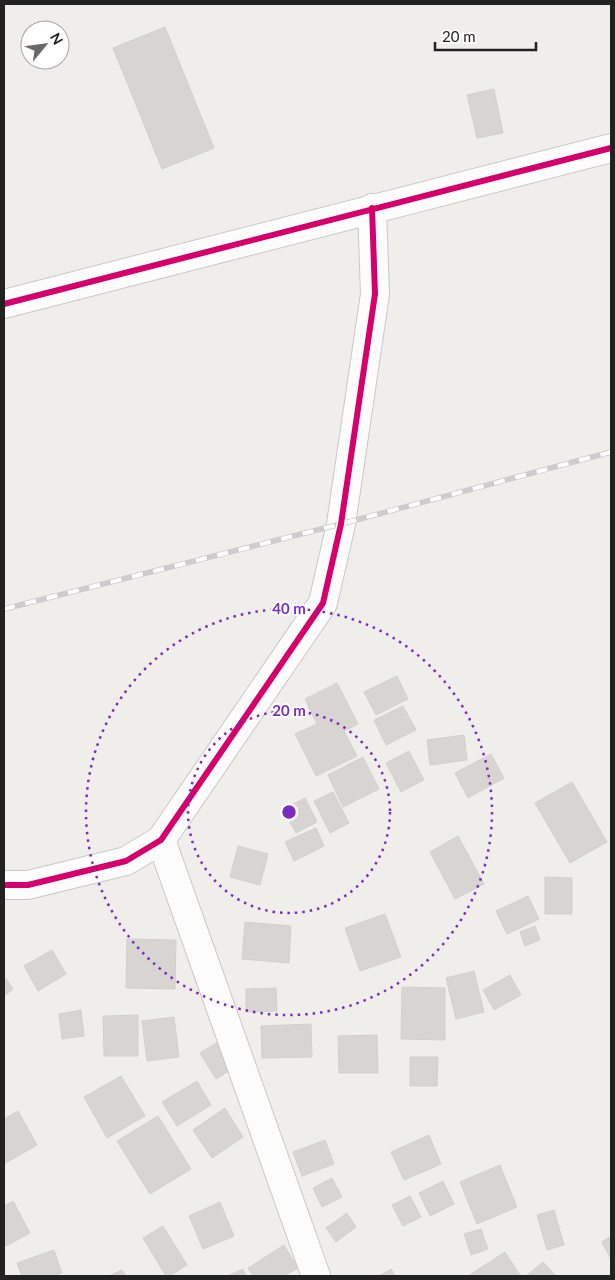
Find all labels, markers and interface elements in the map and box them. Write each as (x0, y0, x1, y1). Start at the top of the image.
north arrow (20, 20, 70, 70)
scale bar (435, 20, 536, 52)
text: 20 m (442, 27, 476, 45)
text: N (47, 30, 67, 47)
text: 40 m (272, 599, 306, 617)
text: 20 m (272, 701, 306, 719)
centre of rings (280, 803, 298, 821)

